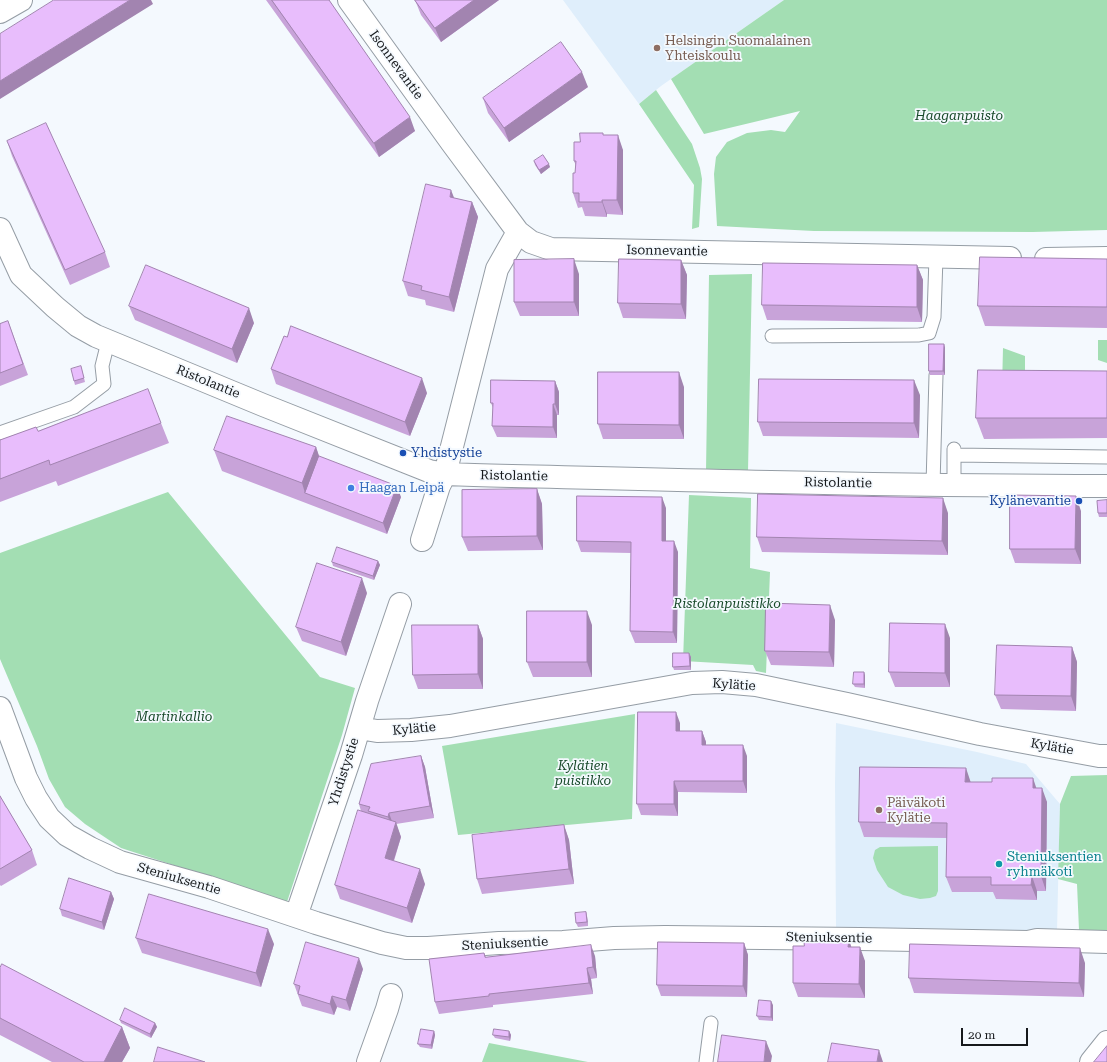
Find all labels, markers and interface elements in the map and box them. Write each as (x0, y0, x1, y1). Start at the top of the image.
street label: Isonnevantie (366, 27, 426, 103)
place label: Helsingin Suomalainen Yhteiskoulu (665, 33, 811, 64)
marker: Helsingin Suomalainen Yhteiskoulu (652, 43, 662, 53)
park label: Haaganpuisto (915, 108, 1003, 124)
street label: Isonnevantie (626, 242, 708, 260)
street label: Ristolantie (174, 362, 242, 402)
place label: Yhdistystie (411, 445, 482, 461)
marker: Yhdistystie (398, 448, 408, 458)
street label: Ristolantie (480, 468, 548, 484)
street label: Ristolantie (804, 475, 872, 491)
place label: Haagan Leipä (359, 480, 444, 496)
marker: Haagan Leipä (346, 483, 356, 493)
place label: Kylänevantie (989, 493, 1071, 509)
marker: Kylänevantie (1074, 496, 1084, 506)
park label: Ristolanpuistikko (673, 596, 781, 612)
street label: Kylätie (712, 676, 756, 694)
park label: Martinkallio (136, 709, 212, 725)
street label: Kylätie (392, 719, 436, 739)
street label: Yhdistystie (326, 736, 362, 808)
street label: Kylätie (1029, 736, 1075, 758)
park label: Kylätien puistikko (555, 758, 611, 789)
place label: Päiväkoti Kylätie (887, 795, 945, 826)
marker: Päiväkoti Kylätie (874, 805, 884, 815)
place label: Steniuksentien ryhmäkoti (1007, 849, 1102, 880)
marker: Steniuksentien ryhmäkoti (994, 859, 1004, 869)
street label: Steniuksentie (135, 860, 223, 898)
street label: Steniuksentie (786, 929, 872, 947)
street label: Steniuksentie (461, 934, 549, 954)
scale bar (963, 1020, 1030, 1046)
text: 20 m (968, 1028, 995, 1042)

